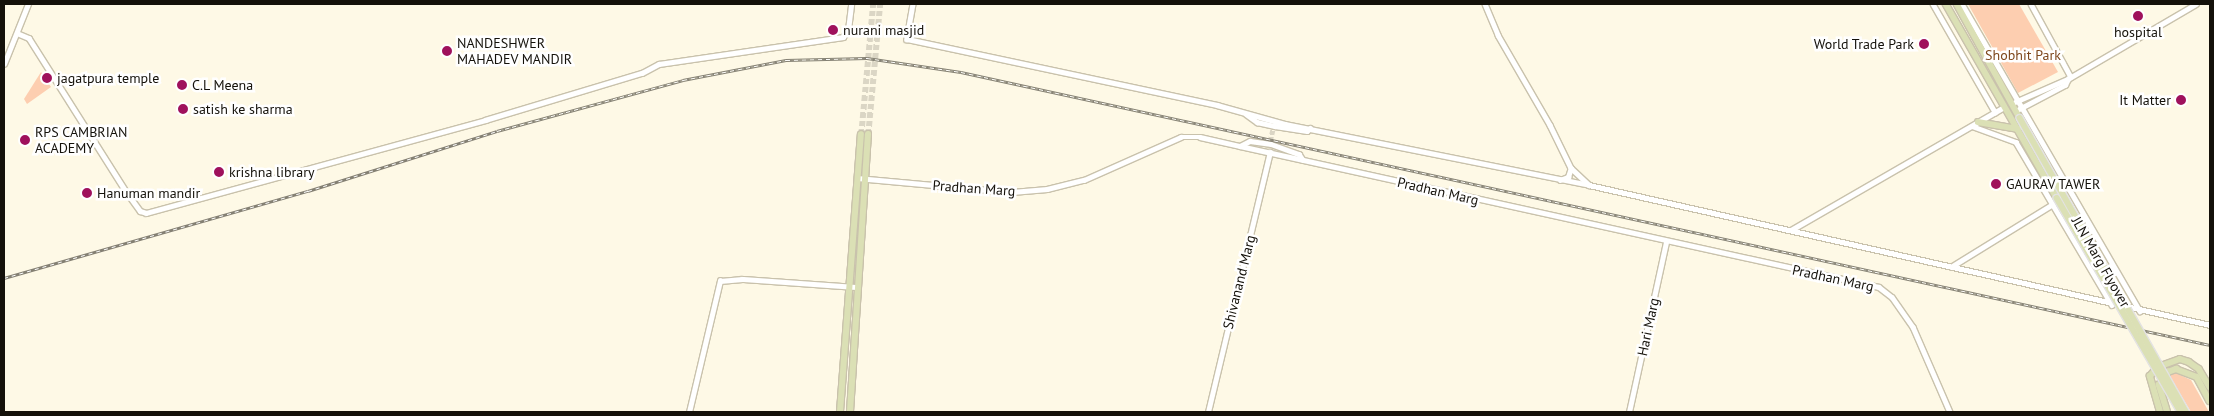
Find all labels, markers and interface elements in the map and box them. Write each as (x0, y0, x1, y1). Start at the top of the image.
marker: hospital (2132, 10, 2144, 22)
place label: nurani masjid (843, 22, 924, 38)
marker: nurani masjid (827, 24, 839, 36)
place label: hospital (2114, 24, 2162, 40)
place label: NANDESHWER MAHADEV MANDIR (457, 35, 572, 68)
place label: World Trade Park (1813, 36, 1914, 52)
marker: World Trade Park (1918, 38, 1930, 50)
marker: NANDESHWER MAHADEV MANDIR (441, 45, 453, 57)
park label: Shobhit Park (1985, 47, 2061, 63)
place label: jagatpura temple (57, 70, 159, 86)
marker: jagatpura temple (41, 72, 53, 84)
place label: C.L Meena (192, 77, 254, 93)
marker: C.L Meena (176, 79, 188, 91)
place label: It Matter (2119, 92, 2171, 108)
marker: It Matter (2175, 94, 2187, 106)
place label: satish ke sharma (193, 101, 293, 117)
marker: satish ke sharma (177, 103, 189, 115)
place label: RPS CAMBRIAN ACADEMY (35, 124, 127, 156)
marker: RPS CAMBRIAN ACADEMY (19, 134, 31, 146)
place label: krishna library (229, 164, 314, 180)
marker: krishna library (213, 166, 225, 178)
street label: Pradhan Marg (1396, 173, 1480, 209)
place label: GAURAV TAWER (2006, 176, 2101, 192)
street label: Pradhan Marg (932, 177, 1016, 199)
marker: GAURAV TAWER (1990, 178, 2002, 190)
place label: Hanuman mandir (97, 185, 200, 201)
marker: Hanuman mandir (81, 187, 93, 199)
street label: JLN Marg Flyover (2068, 214, 2134, 310)
street label: Shivanand Marg (1219, 233, 1259, 331)
street label: Pradhan Marg (1791, 261, 1875, 295)
street label: Hari Marg (1634, 296, 1662, 358)

